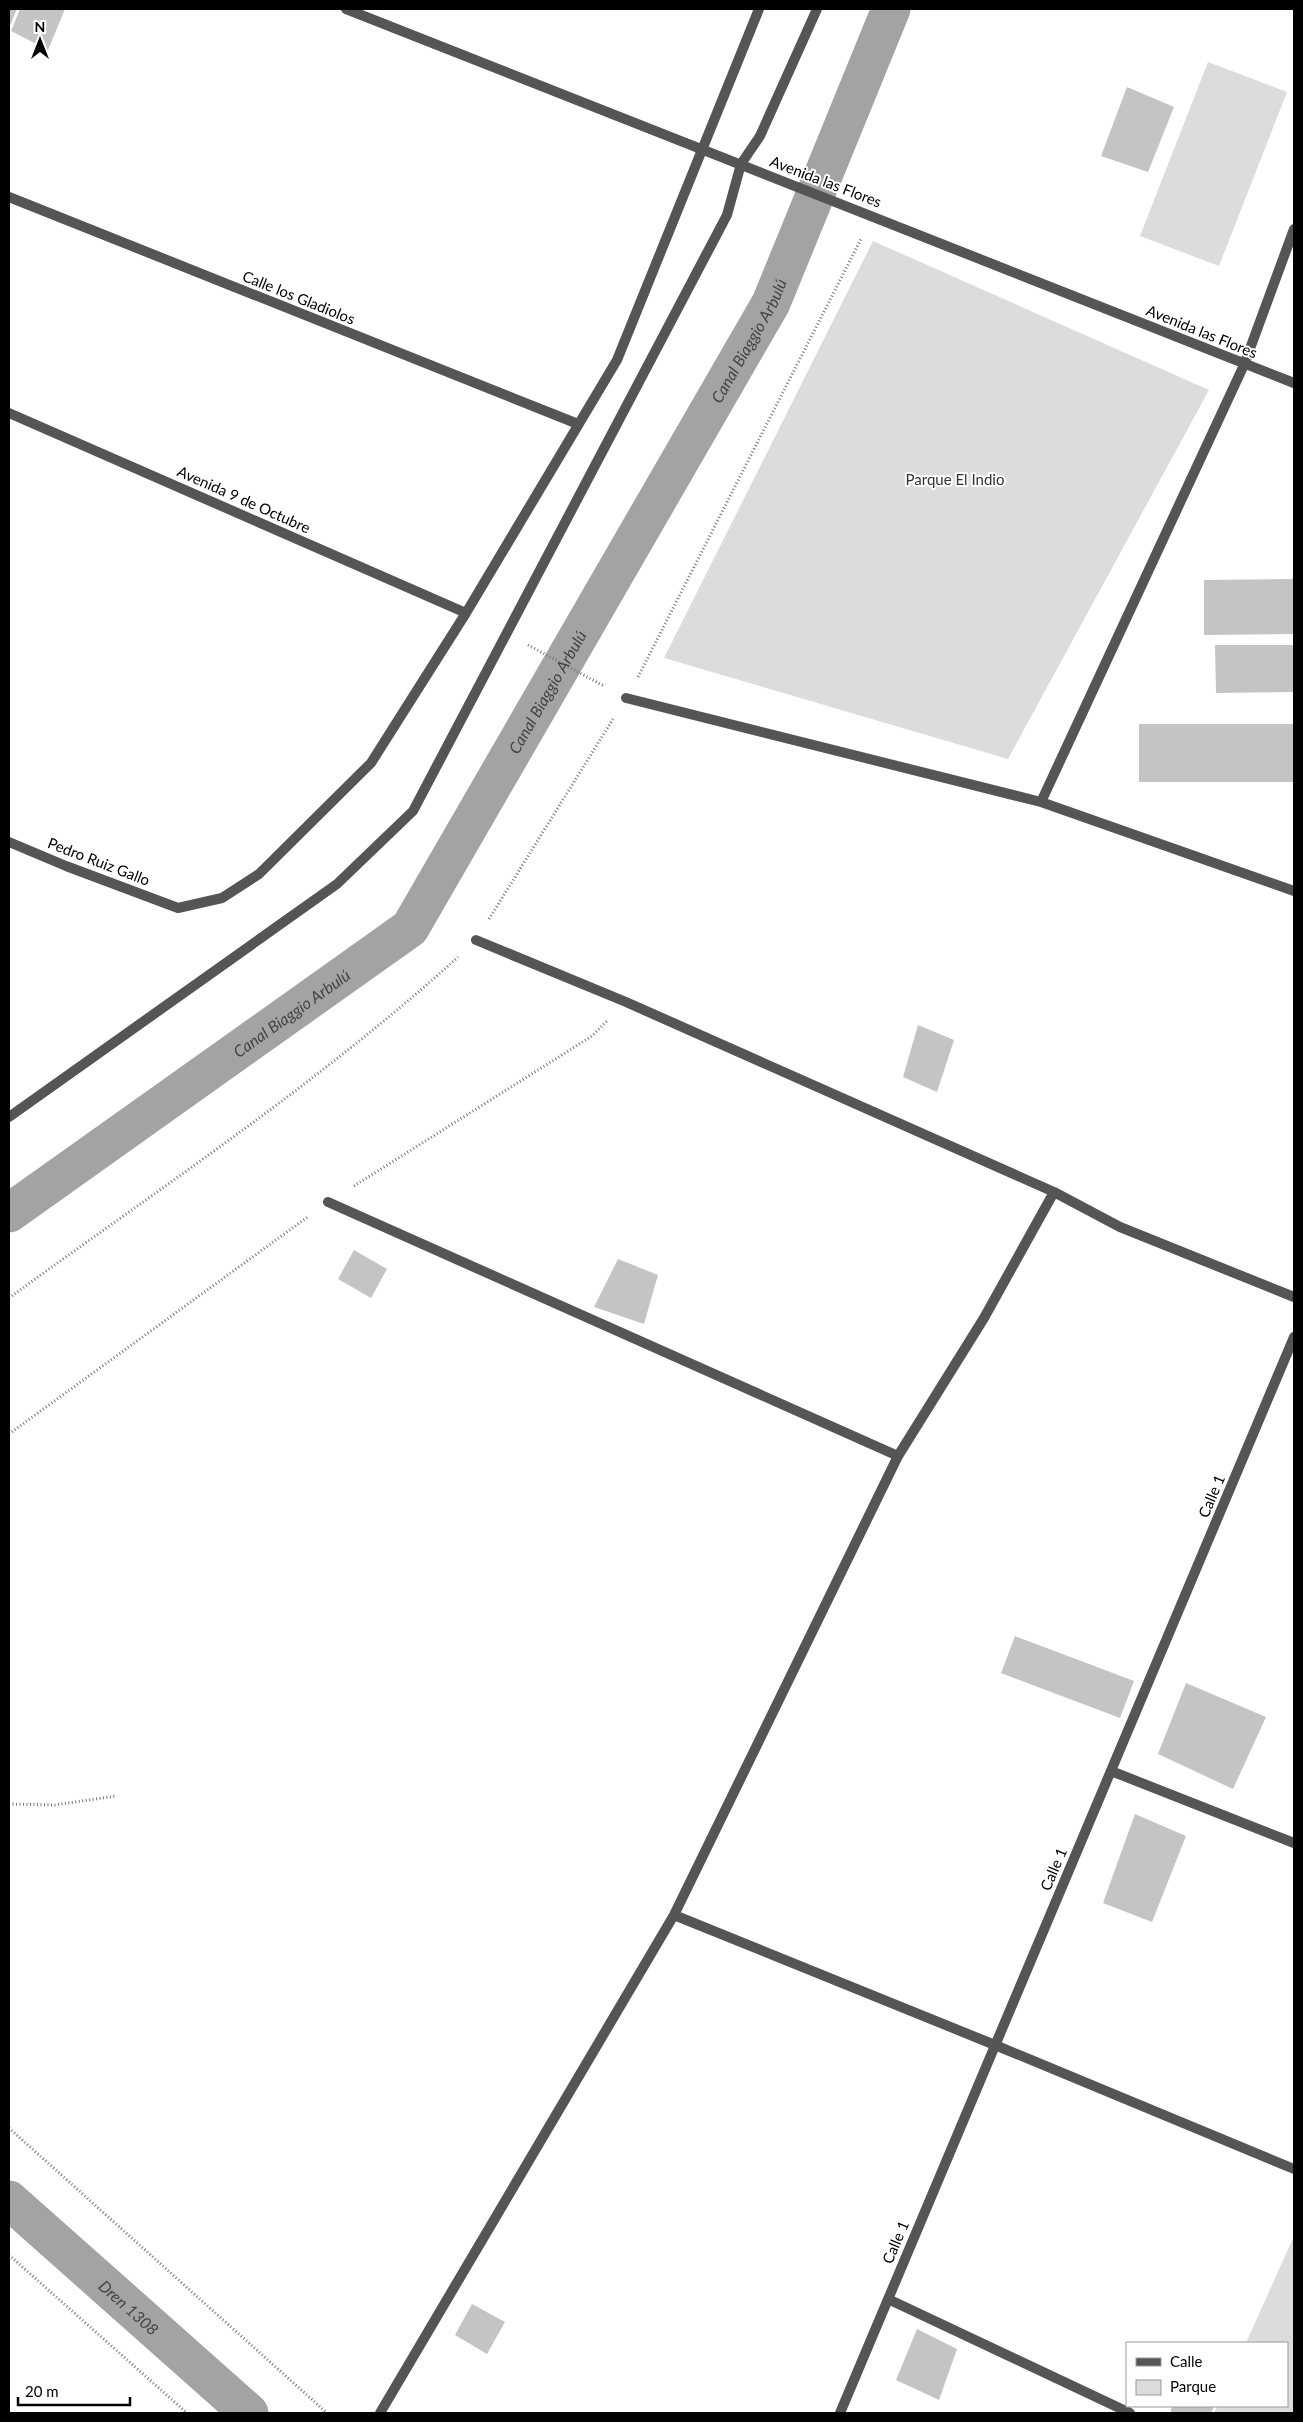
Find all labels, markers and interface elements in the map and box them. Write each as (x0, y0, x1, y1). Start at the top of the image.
north arrow (15, 15, 65, 65)
text: N (35, 18, 45, 35)
street label: Avenida las Flores (768, 151, 884, 211)
street label: Calle los Gladiolos (240, 266, 358, 328)
water label: Canal Biaggio Arbulú (706, 276, 790, 406)
street label: Avenida las Flores (1144, 301, 1260, 361)
street label: Avenida 9 de Octubre (175, 462, 313, 536)
park label: Parque El Indio (906, 470, 1004, 488)
water label: Canal Biaggio Arbulú (504, 627, 590, 756)
street label: Pedro Ruiz Gallo (45, 833, 153, 889)
water label: Canal Biaggio Arbulú (229, 965, 353, 1061)
street label: Calle 1 (1194, 1472, 1228, 1520)
street label: Calle 1 (1036, 1845, 1070, 1893)
street label: Calle 1 (878, 2218, 912, 2266)
water label: Dren 1308 (96, 2275, 163, 2338)
legend (1126, 2342, 1288, 2407)
text: Calle (1170, 2352, 1203, 2370)
scale bar (18, 2374, 130, 2406)
text: Parque (1170, 2377, 1216, 2395)
text: 20 m (25, 2382, 59, 2400)

